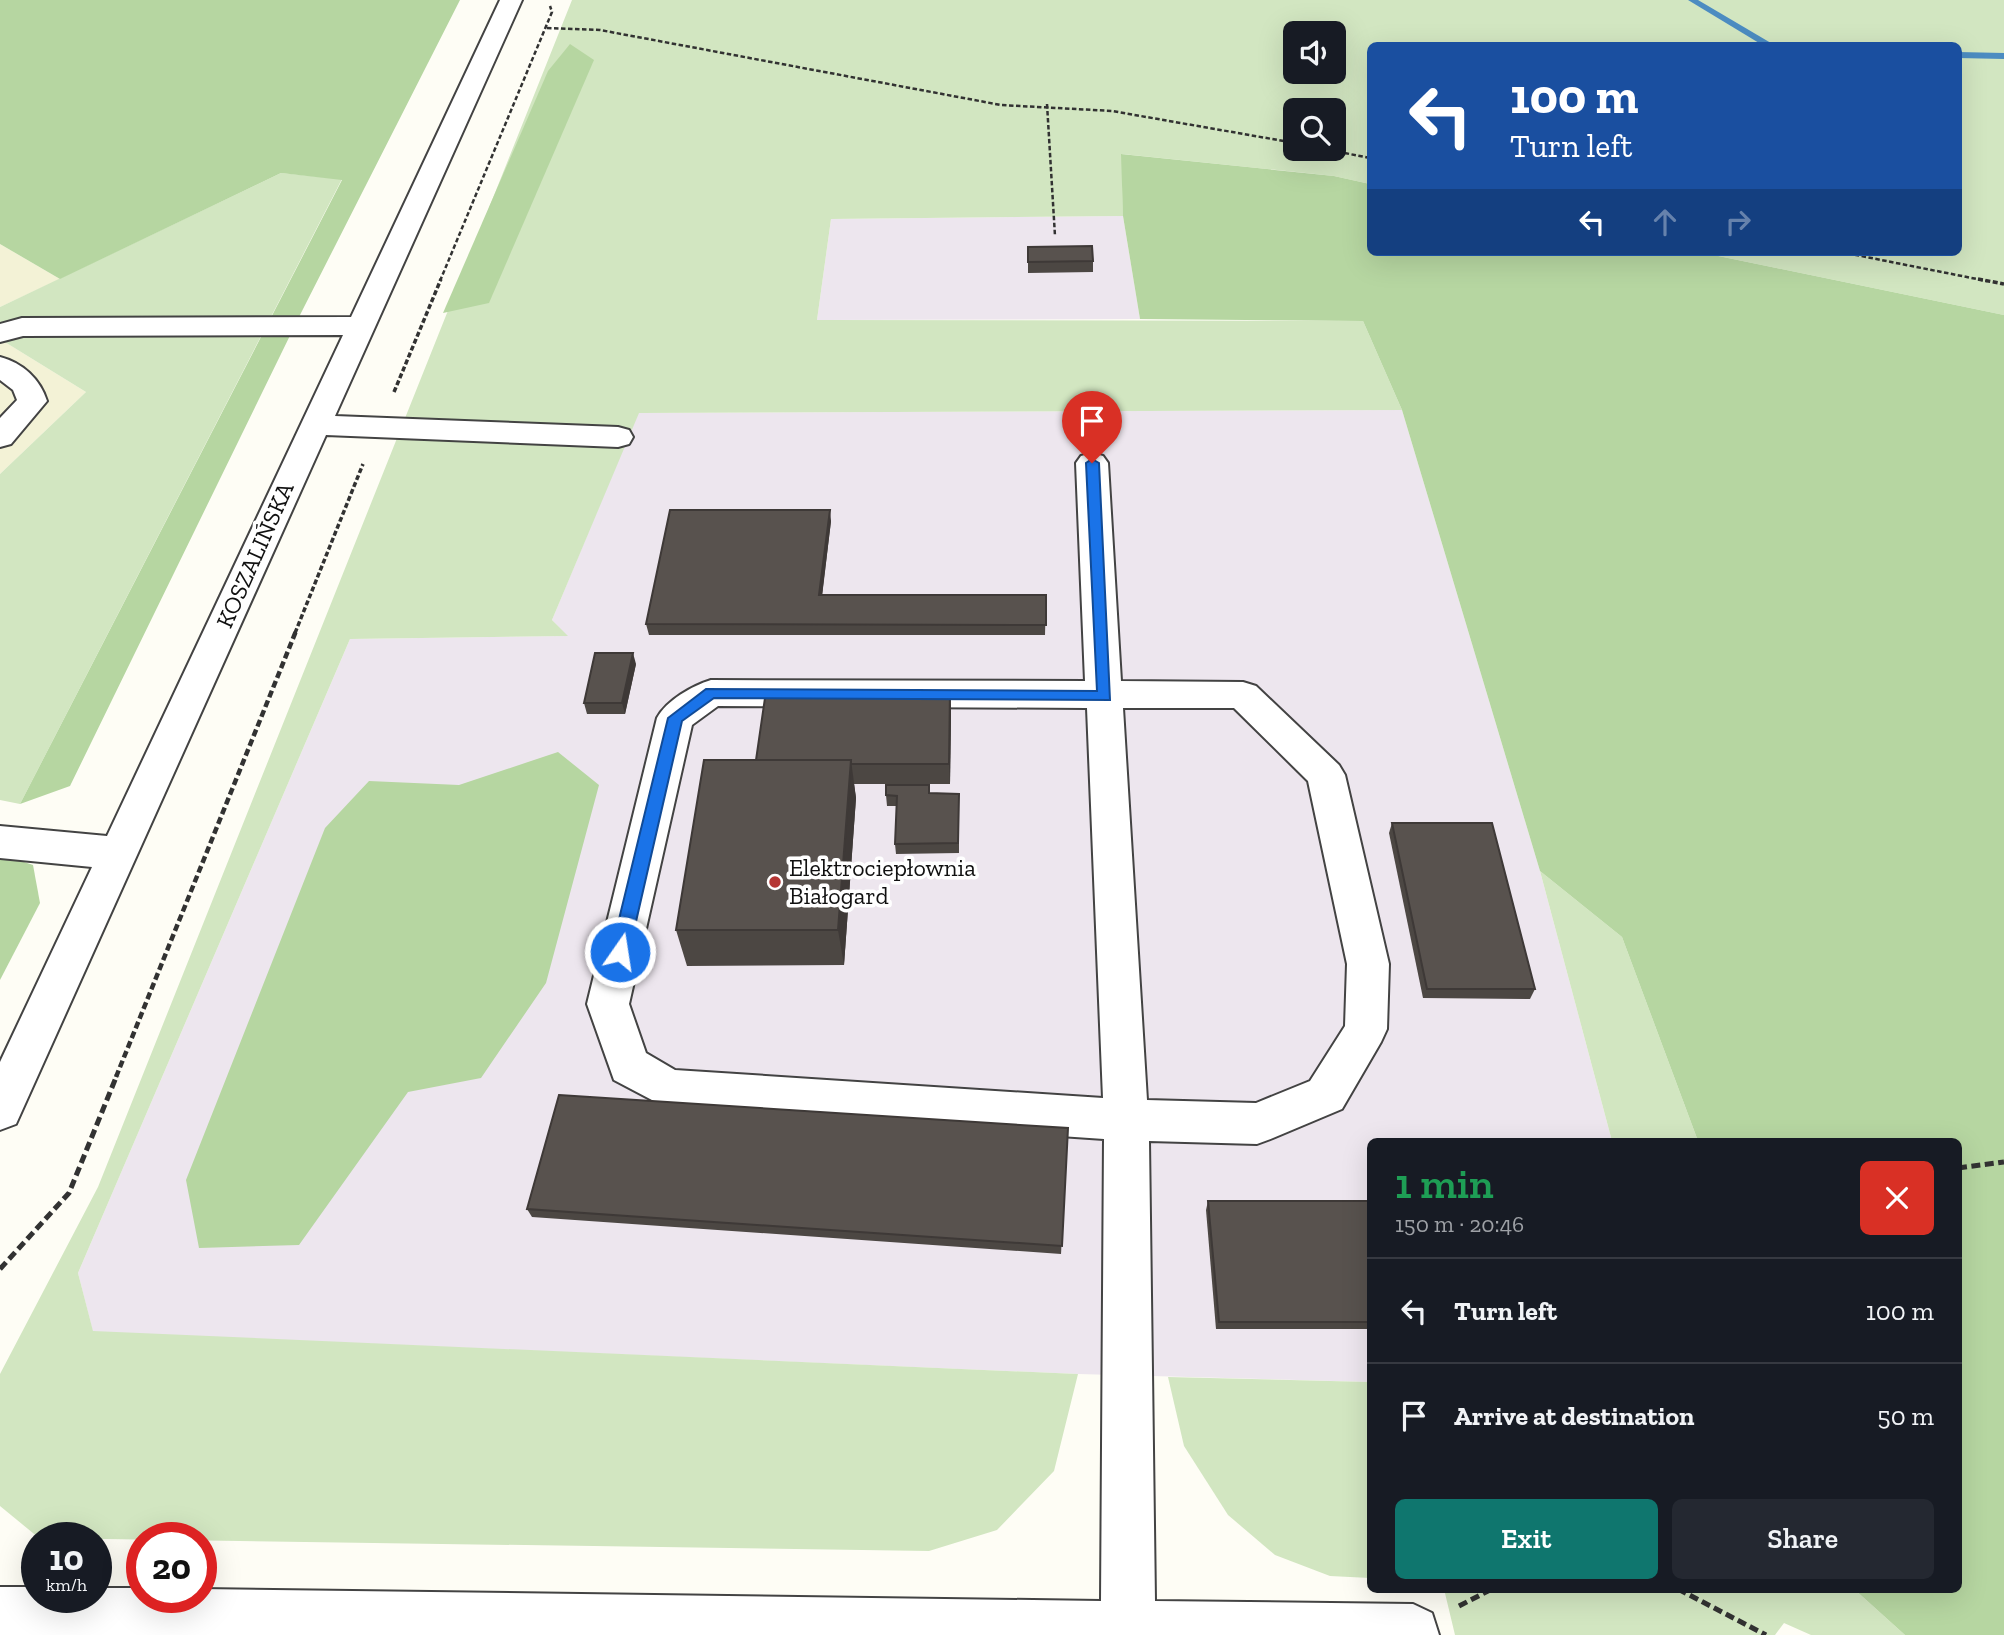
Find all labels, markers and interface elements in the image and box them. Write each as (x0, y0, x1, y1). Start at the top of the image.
map controls (1283, 21, 1346, 161)
button: sound (1283, 21, 1346, 84)
text: 100 m (1510, 67, 1638, 126)
icon: left (1395, 70, 1486, 161)
button: search (1283, 98, 1346, 161)
text: Turn left (1510, 127, 1632, 165)
icon: left (1573, 203, 1611, 241)
icon: ahead (1646, 203, 1684, 241)
icon: right (1719, 203, 1757, 241)
pin (1062, 391, 1122, 463)
icon: arrive (1073, 402, 1111, 440)
street label: KOSZALIŃSKA (209, 477, 300, 632)
place label: Elektrociepłownia Białogard (789, 853, 976, 910)
marker: Elektrociepłownia Białogard (767, 874, 783, 890)
position arrow (583, 915, 657, 989)
text: 1 min (1395, 1158, 1494, 1209)
button: close (1860, 1161, 1934, 1235)
text: 150 m · 20:46 (1395, 1210, 1524, 1238)
icon: left (1395, 1292, 1433, 1330)
text: Turn left (1454, 1295, 1557, 1327)
text: 100 m (1866, 1295, 1934, 1327)
icon: arrive (1395, 1397, 1433, 1435)
text: Arrive at destination (1454, 1400, 1694, 1432)
text: 50 m (1877, 1400, 1934, 1432)
button: Exit (1395, 1499, 1658, 1579)
button: Share (1672, 1499, 1934, 1579)
speed limit sign: 20 (126, 1522, 217, 1613)
text: 10 (49, 1537, 84, 1579)
text: km/h (46, 1574, 87, 1596)

